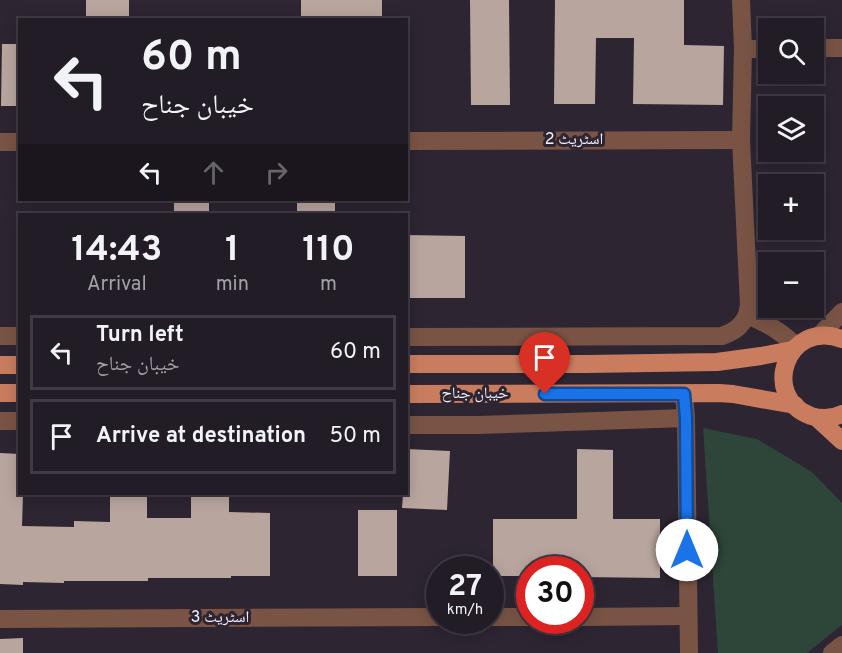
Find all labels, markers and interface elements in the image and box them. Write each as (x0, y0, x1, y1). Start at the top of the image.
map controls (758, 18, 824, 318)
button: search (758, 18, 824, 84)
text: 60 m (141, 32, 242, 85)
icon: left (42, 42, 120, 120)
text: خیبان جناح (141, 89, 254, 123)
button: layers (758, 96, 824, 162)
street label: اسٹریٹ 2 (545, 130, 603, 150)
icon: left (134, 156, 167, 189)
icon: ahead (197, 156, 230, 189)
icon: right (260, 156, 293, 189)
button: + (758, 174, 824, 240)
text: 14:43 (71, 228, 162, 274)
text: 1 (225, 228, 239, 274)
text: 110 (302, 228, 355, 274)
button: − (758, 252, 824, 318)
text: Arrival (87, 272, 147, 298)
text: min (216, 272, 249, 298)
text: m (320, 272, 337, 298)
text: Turn left (96, 322, 184, 349)
pin (519, 332, 570, 394)
icon: left (45, 336, 78, 369)
text: 60 m (330, 339, 381, 366)
icon: arrive (528, 341, 561, 374)
text: خیبان جناح (96, 352, 180, 378)
street label: خیبان جناح (442, 384, 508, 404)
icon: arrive (45, 420, 78, 453)
text: Arrive at destination (96, 423, 306, 450)
text: 50 m (329, 423, 381, 450)
position arrow (655, 518, 719, 582)
speed limit sign: 30 (516, 556, 594, 634)
text: 27 (448, 569, 482, 606)
text: km/h (447, 601, 483, 620)
street label: اسٹریٹ 3 (191, 608, 249, 628)

